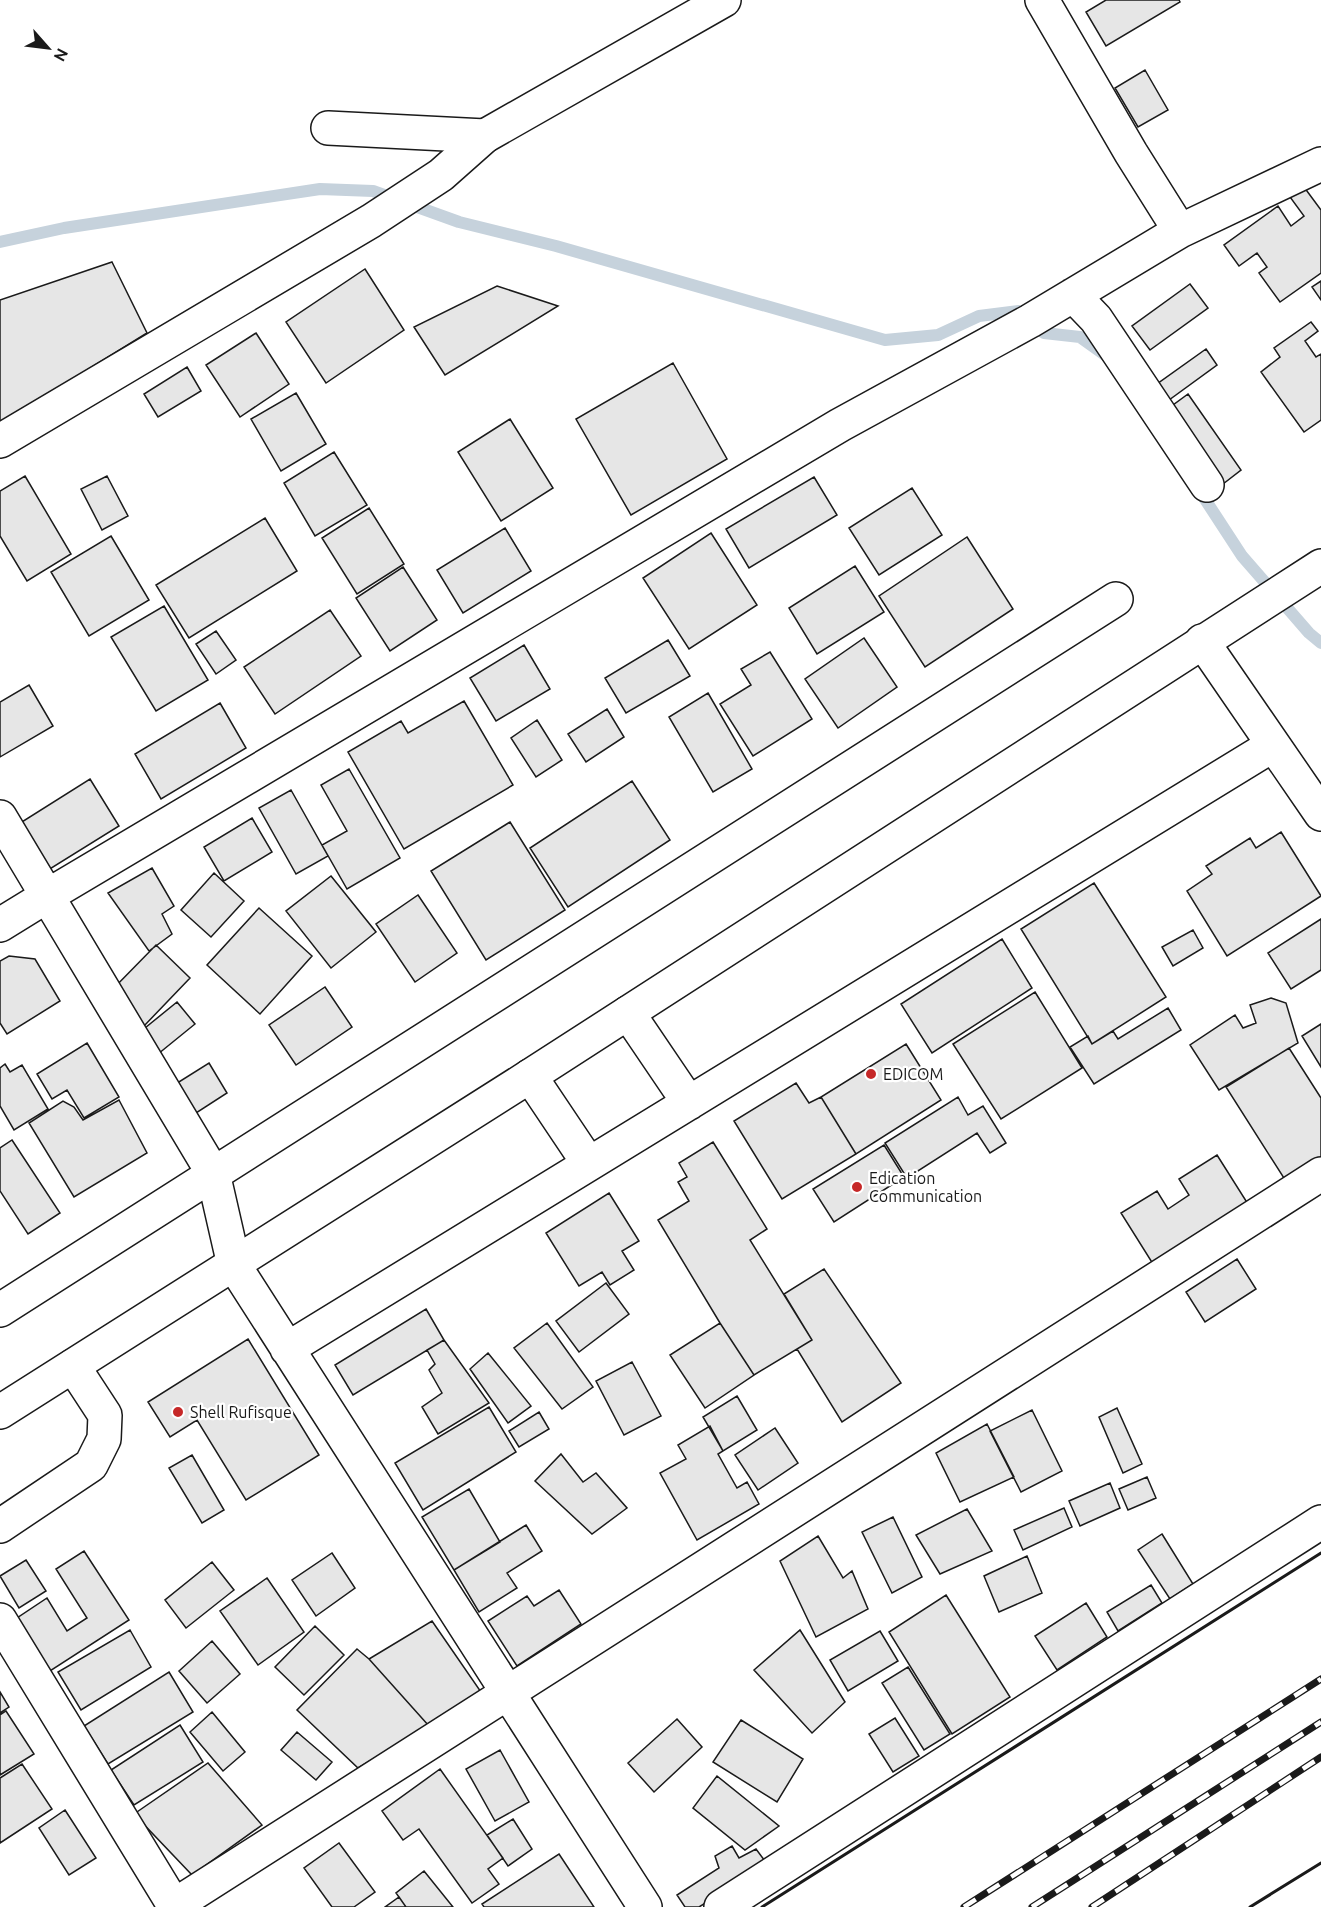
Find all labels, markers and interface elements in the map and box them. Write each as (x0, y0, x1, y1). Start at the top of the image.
north arrow (18, 18, 78, 78)
text: N (50, 46, 72, 65)
place label: EDICOM (883, 1065, 943, 1083)
marker: EDICOM (864, 1067, 878, 1081)
place label: Edication Communication (869, 1169, 982, 1205)
marker: Edication Communication (850, 1180, 864, 1194)
place label: Shell Rufisque (190, 1403, 292, 1421)
marker: Shell Rufisque (171, 1405, 185, 1419)

